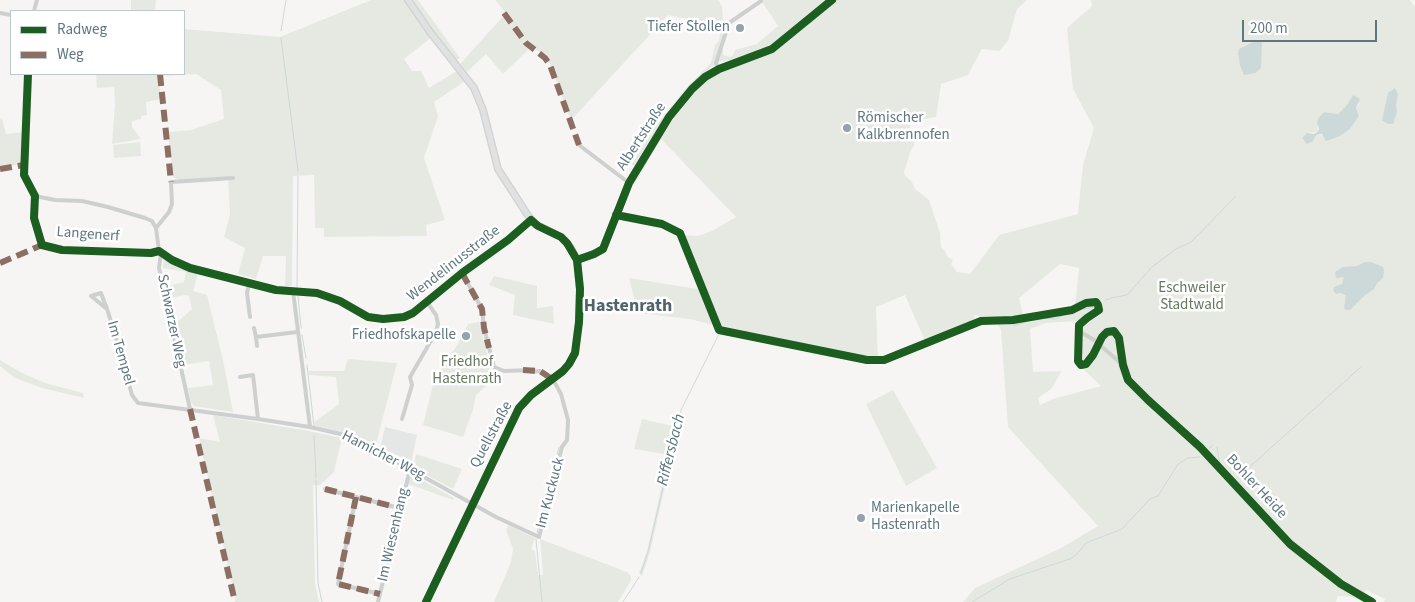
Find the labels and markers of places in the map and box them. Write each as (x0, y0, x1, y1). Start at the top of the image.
place label: Tiefer Stollen (647, 19, 730, 37)
marker: Tiefer Stollen (734, 22, 746, 34)
place label: Römischer Kalkbrennofen (857, 110, 950, 145)
marker: Römischer Kalkbrennofen (841, 122, 853, 134)
place label: Friedhofskapelle (352, 327, 456, 345)
marker: Friedhofskapelle (460, 330, 472, 342)
place label: Marienkapelle Hastenrath (871, 500, 960, 535)
marker: Marienkapelle Hastenrath (855, 512, 867, 524)

